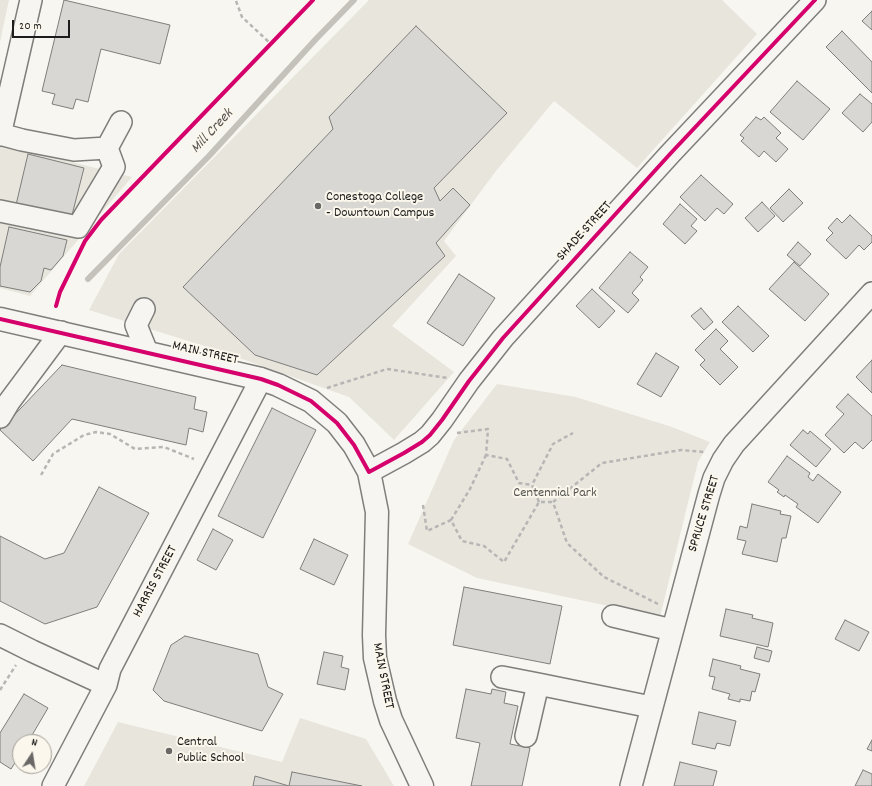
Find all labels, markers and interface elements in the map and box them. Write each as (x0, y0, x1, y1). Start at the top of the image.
scale bar (14, 12, 72, 38)
text: 20 m (19, 18, 42, 35)
water label: Mill Creek (188, 106, 238, 158)
place label: Conestoga College - Downtown Campus (326, 190, 434, 222)
street label: SHADE STREET (554, 199, 616, 265)
marker: Conestoga College - Downtown Campus (313, 201, 323, 211)
street label: MAIN STREET (170, 338, 240, 370)
street label: SPRUCE STREET (685, 474, 725, 554)
park label: Centennial Park (513, 486, 597, 502)
street label: HARRIS STREET (130, 543, 182, 621)
street label: MAIN STREET (367, 641, 397, 711)
north arrow (12, 734, 52, 774)
text: N (30, 735, 39, 752)
place label: Central Public School (177, 735, 244, 768)
marker: Central Public School (164, 746, 174, 756)

